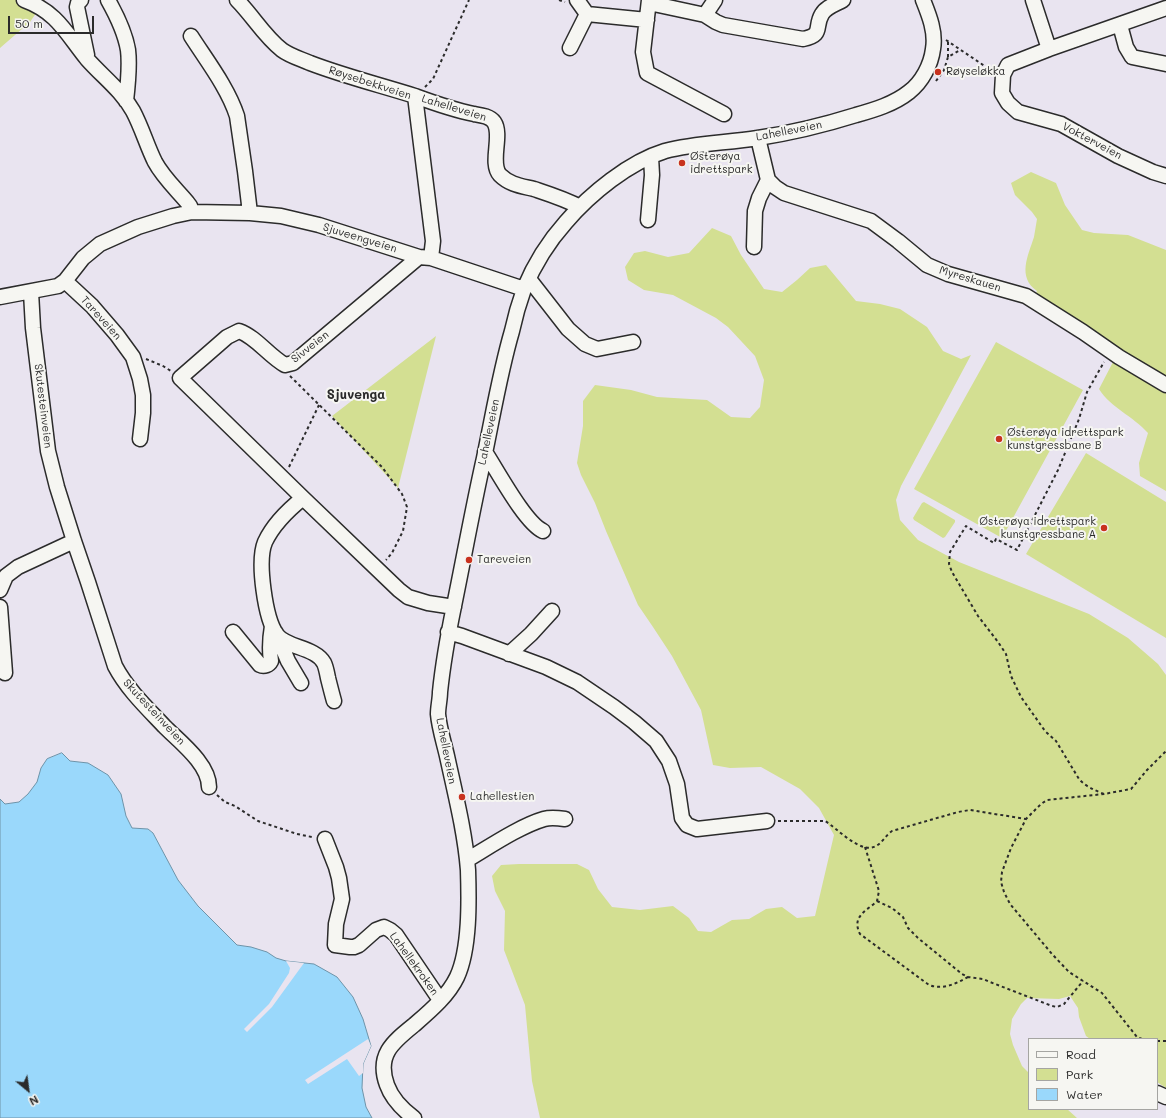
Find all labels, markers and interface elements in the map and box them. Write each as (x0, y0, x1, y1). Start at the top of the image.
scale bar (10, 8, 96, 34)
text: 50 m (15, 15, 43, 31)
street label: Røysebekkveien (327, 63, 413, 103)
place label: Røyseløkka (946, 65, 1005, 79)
marker: Røyseløkka (933, 67, 943, 77)
street label: Lahelleveien (420, 92, 488, 124)
street label: Lahelleveien (755, 118, 823, 144)
street label: Vokterveien (1060, 120, 1124, 162)
place label: Østerøya idrettspark (690, 150, 753, 176)
marker: Østerøya idrettspark (677, 158, 687, 168)
street label: Sjuveengveien (321, 220, 399, 256)
street label: Myreskauen (938, 263, 1002, 295)
street label: Tareveien (78, 293, 124, 343)
street label: Sivveien (288, 328, 332, 366)
street label: Skutesteinveien (31, 363, 55, 449)
district label: Sjuvenga (327, 387, 385, 403)
street label: Lahelleveien (476, 398, 502, 466)
place label: Østerøya idrettspark kunstgressbane B (1007, 426, 1124, 452)
marker: Østerøya idrettspark kunstgressbane B (994, 434, 1004, 444)
place label: Østerøya idrettspark kunstgressbane A (979, 515, 1096, 541)
marker: Østerøya idrettspark kunstgressbane A (1099, 523, 1109, 533)
place label: Tareveien (477, 553, 531, 567)
marker: Tareveien (464, 555, 474, 565)
street label: Skutesteinveien (120, 676, 188, 748)
street label: Lahelleveien (433, 717, 459, 785)
place label: Lahellestien (470, 790, 534, 804)
marker: Lahellestien (457, 792, 467, 802)
street label: Lahellekroken (387, 930, 441, 998)
legend (1028, 1038, 1158, 1110)
text: Road (1066, 1046, 1096, 1062)
text: Park (1066, 1066, 1093, 1082)
north arrow (8, 1070, 48, 1110)
text: Water (1066, 1086, 1103, 1102)
text: N (27, 1092, 41, 1110)

